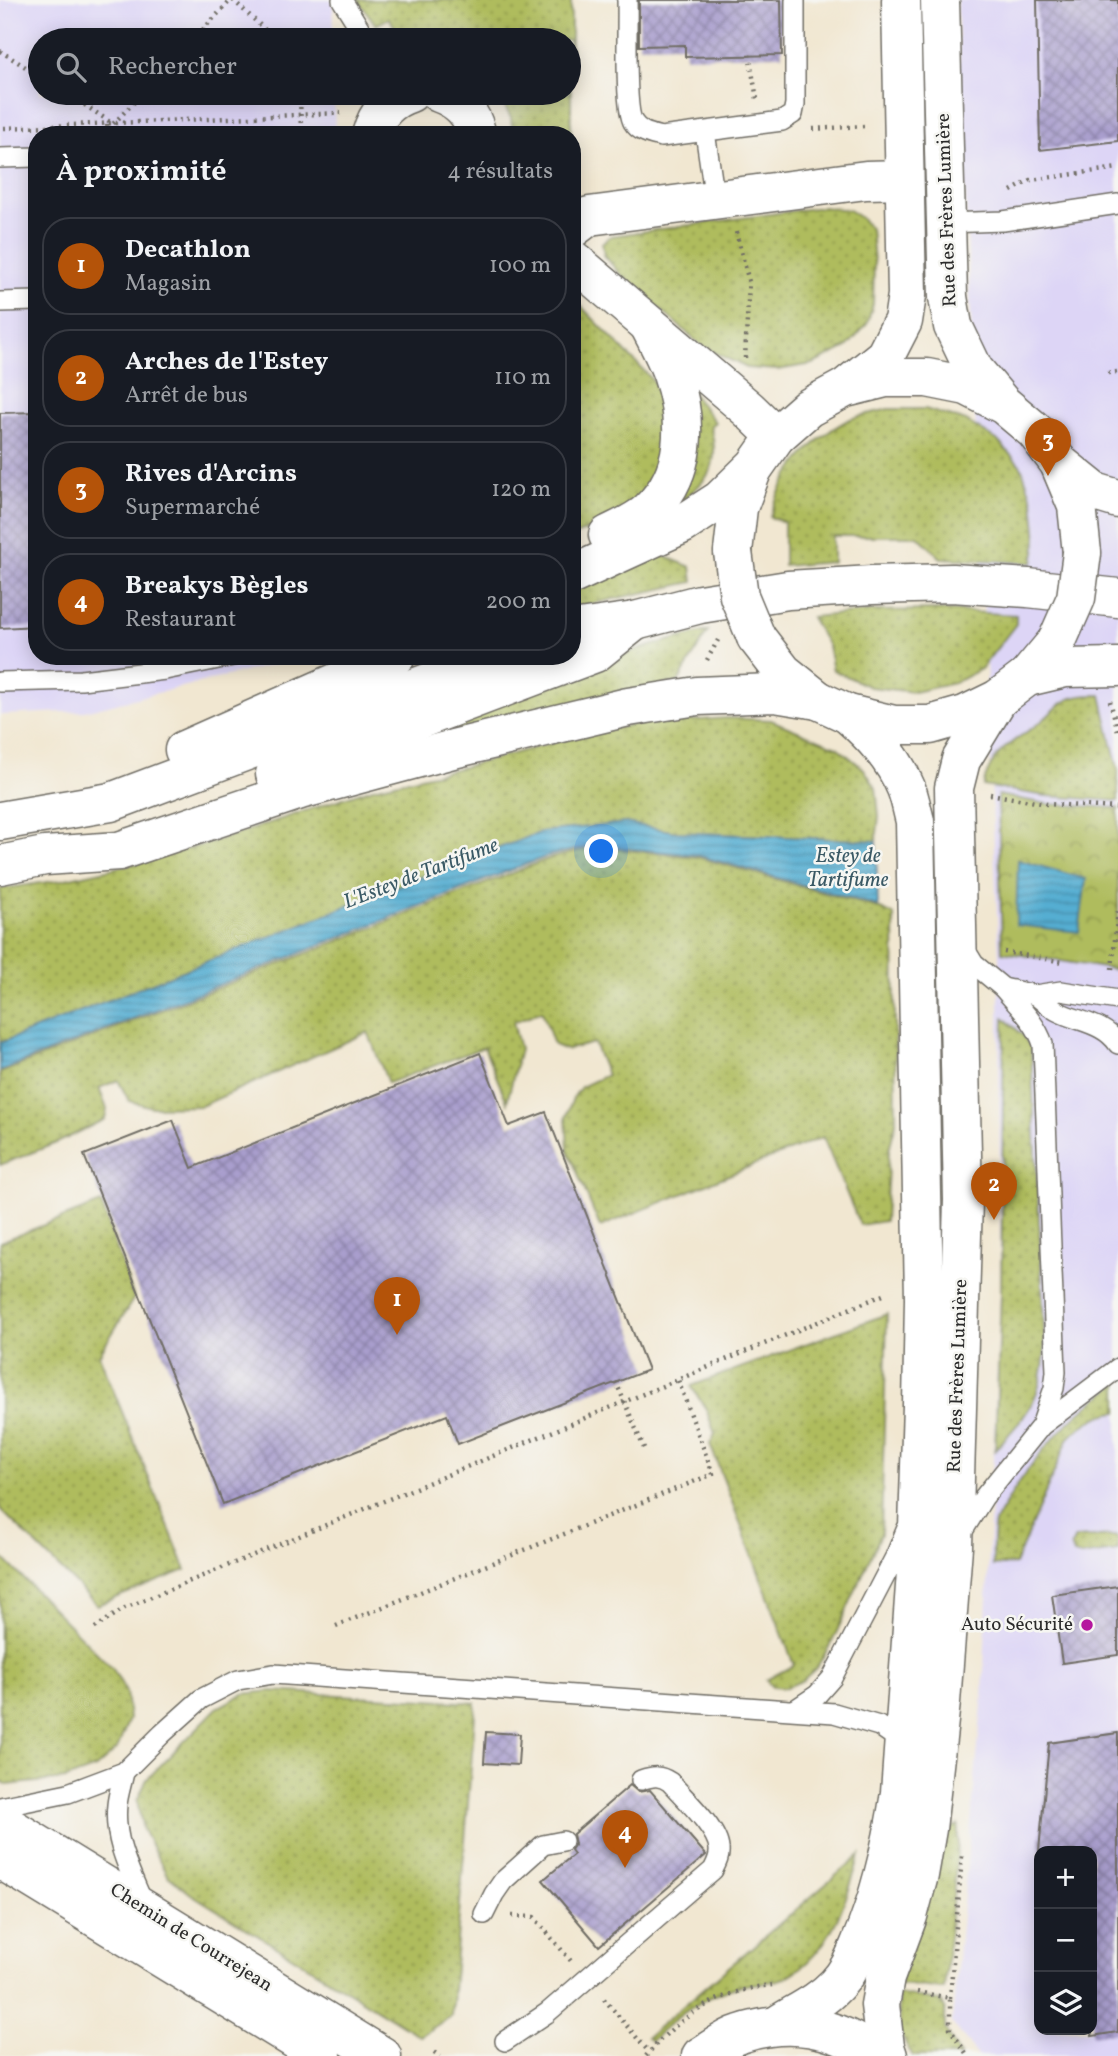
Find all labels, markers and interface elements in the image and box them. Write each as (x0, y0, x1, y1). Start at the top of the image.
search box (28, 28, 581, 105)
icon: search (52, 48, 90, 86)
text: Rechercher (108, 49, 237, 85)
street label: Rue des Frères Lumière (931, 113, 963, 307)
text: À proximité (56, 151, 227, 193)
text: 4 résultats (447, 156, 553, 188)
text: Decathlon (125, 232, 251, 268)
text: 1 (76, 250, 86, 282)
text: 100 m (489, 250, 551, 282)
text: Magasin (125, 268, 212, 300)
text: Arches de l'Estey (125, 344, 328, 380)
text: 2 (75, 362, 87, 394)
text: 110 m (494, 362, 551, 394)
text: Arrêt de bus (125, 380, 248, 412)
pin: 3 (1025, 418, 1071, 476)
text: Rives d'Arcins (125, 456, 297, 492)
text: 3 (75, 474, 87, 506)
text: 120 m (491, 474, 551, 506)
text: Supermarché (125, 492, 260, 524)
text: Breakys Bègles (125, 568, 309, 604)
text: 4 (74, 586, 88, 618)
text: 200 m (486, 586, 551, 618)
text: Restaurant (125, 604, 236, 636)
water label: L'Estey de Tartifume (339, 831, 503, 917)
your location (584, 834, 618, 868)
water label: Estey de Tartifume (808, 842, 889, 895)
pin: 2 (971, 1162, 1017, 1220)
pin: 1 (374, 1277, 420, 1335)
street label: Rue des Frères Lumière (942, 1279, 974, 1473)
place label: Auto Sécurité (961, 1612, 1073, 1638)
marker: Auto Sécurité (1079, 1617, 1095, 1633)
pin: 4 (602, 1810, 648, 1868)
map controls (1034, 1846, 1097, 2035)
button: + (1034, 1846, 1097, 1909)
street label: Chemin de Courrejean (105, 1877, 277, 1999)
button: − (1034, 1909, 1097, 1972)
button: layers (1034, 1972, 1097, 2035)

